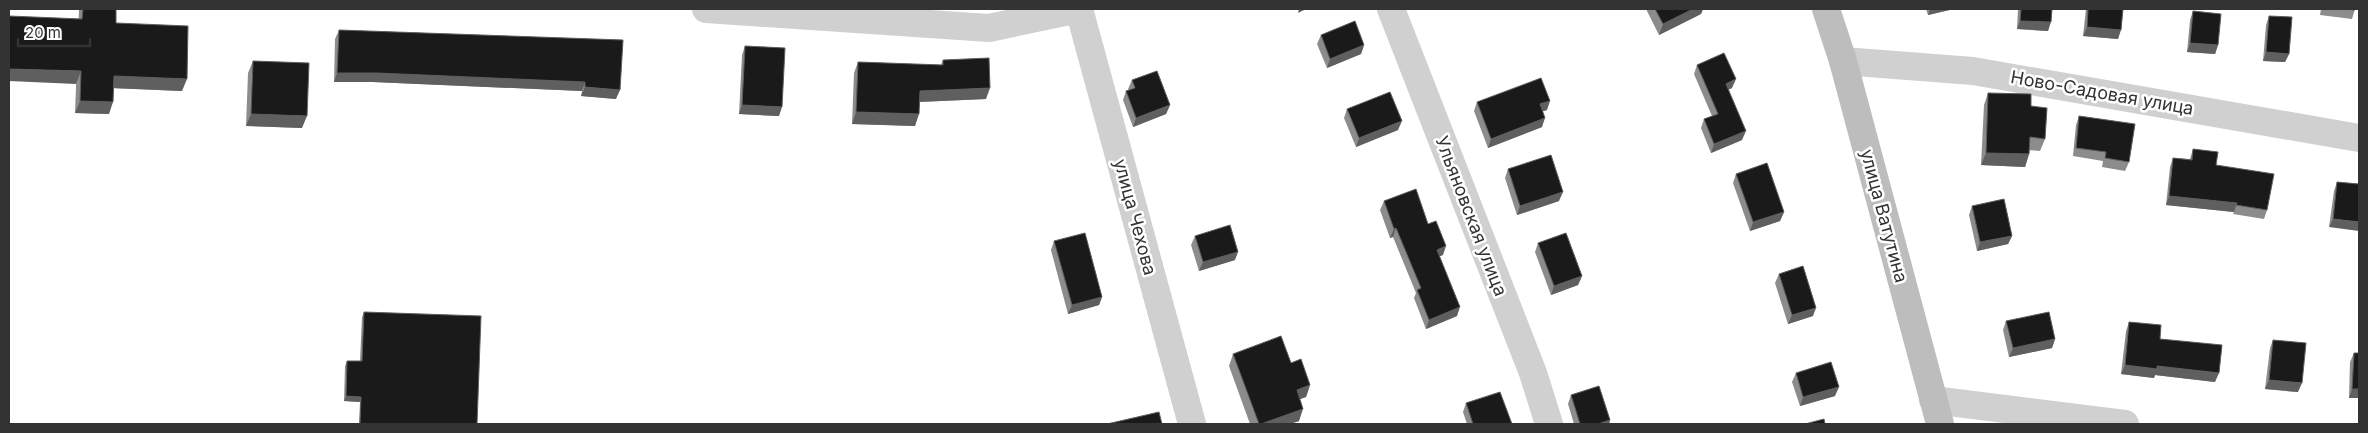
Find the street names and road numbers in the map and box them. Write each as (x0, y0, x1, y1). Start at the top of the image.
street label: Ново-Садовая улица (2009, 66, 2195, 119)
street label: Ульяновская улица (1431, 133, 1512, 299)
street label: улица Ватутина (1857, 147, 1912, 285)
street label: улица Чехова (1110, 156, 1161, 277)

